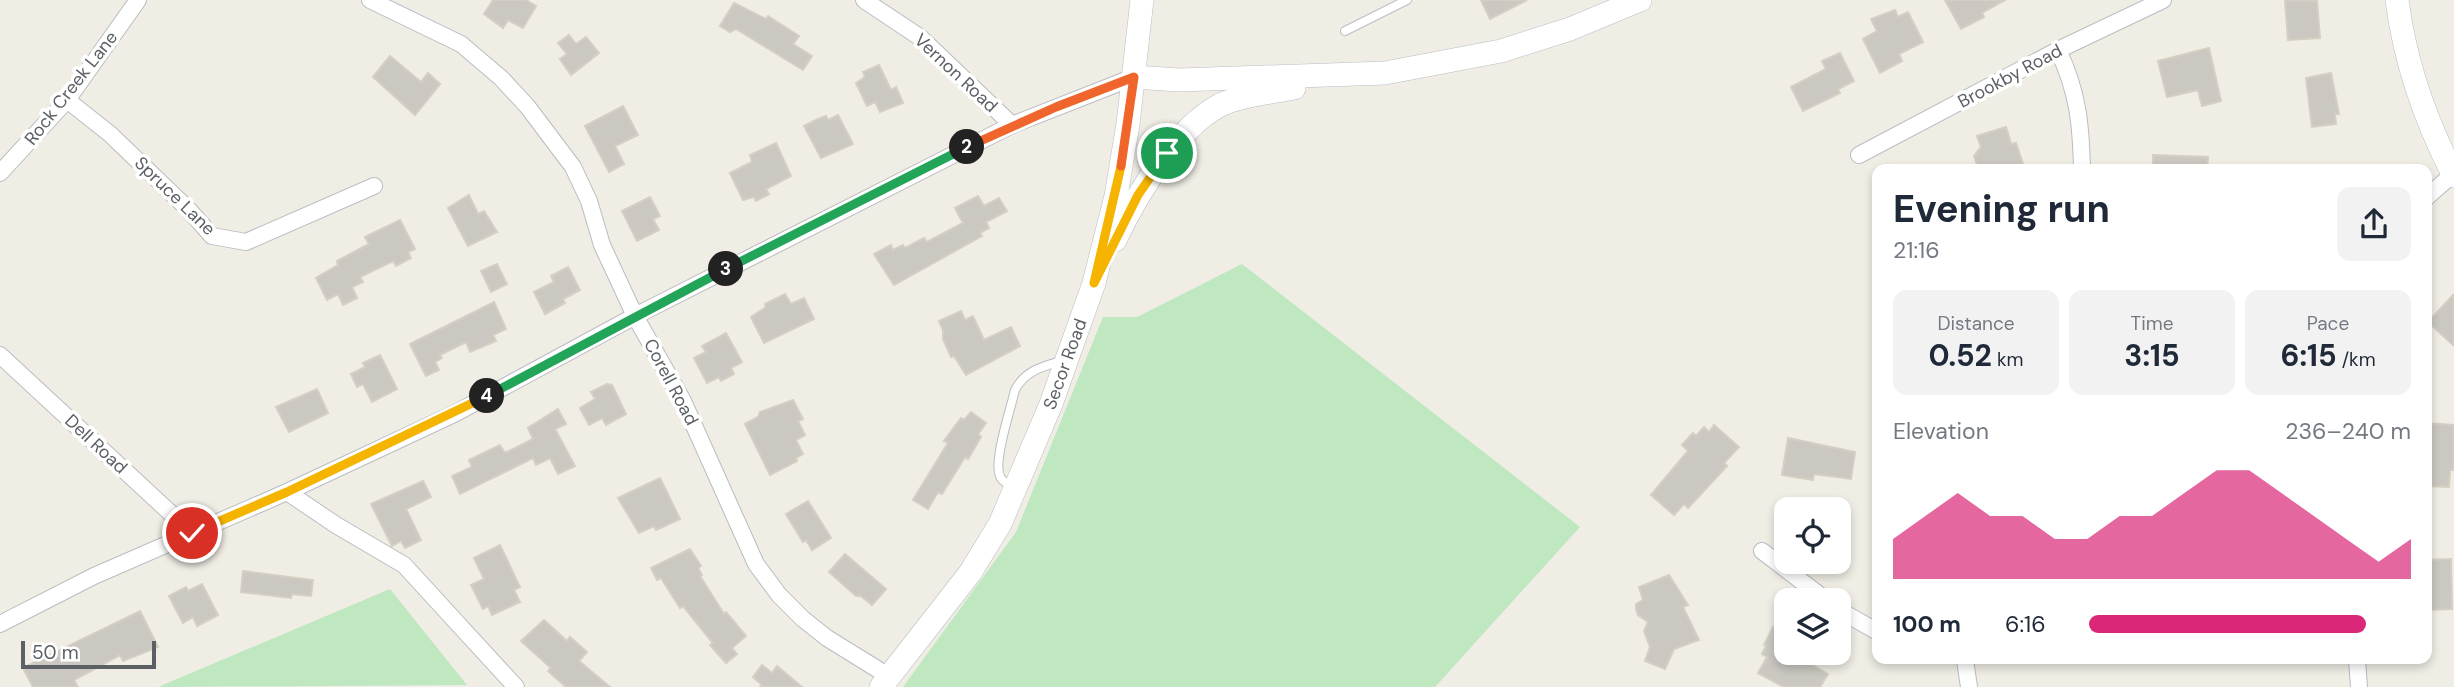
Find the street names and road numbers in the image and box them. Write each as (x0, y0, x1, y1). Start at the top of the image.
street label: Rock Creek Lane (19, 26, 123, 150)
street label: Vernon Road (909, 28, 1003, 118)
street label: Brookby Road (1954, 38, 2066, 114)
street label: Spruce Lane (129, 151, 221, 241)
street label: Secor Road (1037, 315, 1093, 413)
street label: Corell Road (638, 334, 704, 430)
street label: Dell Road (60, 409, 132, 479)

